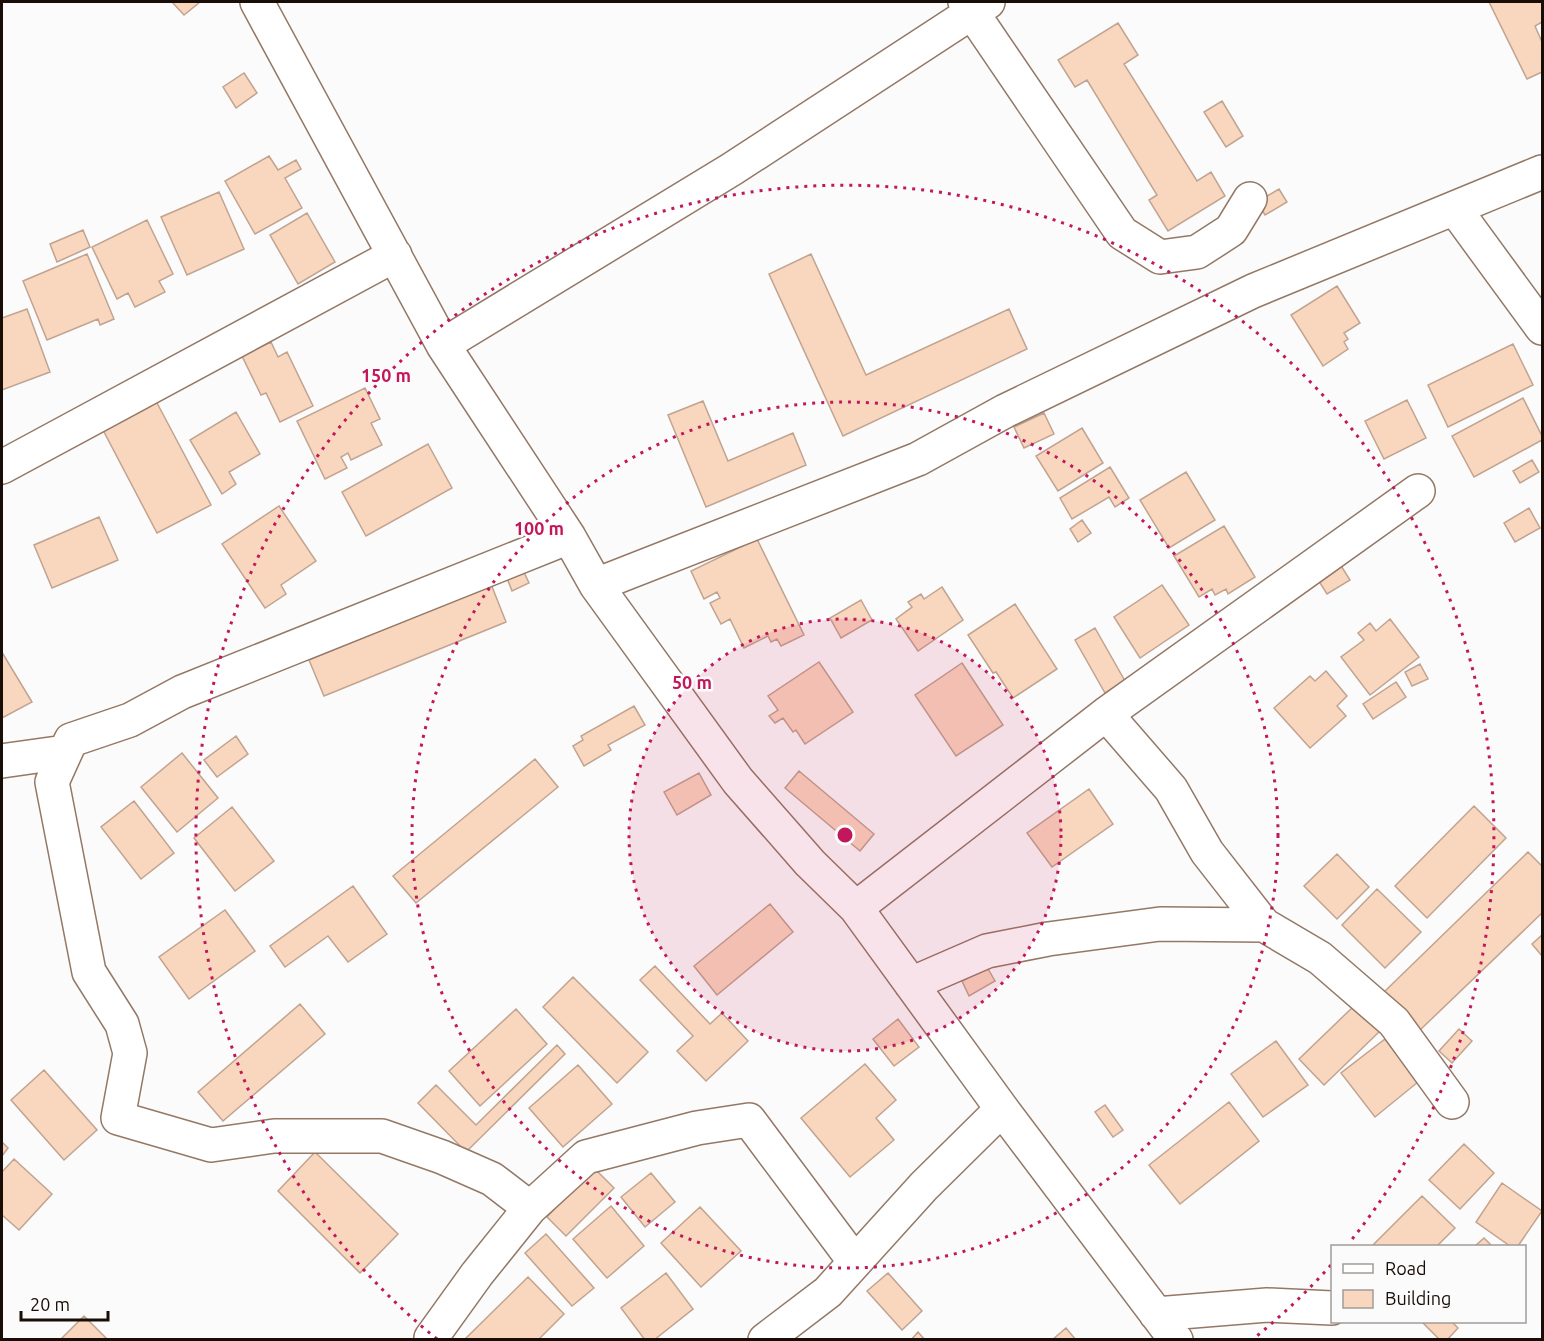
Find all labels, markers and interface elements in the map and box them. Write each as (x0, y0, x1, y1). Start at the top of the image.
text: 150 m (361, 365, 411, 385)
text: 100 m (514, 518, 564, 538)
text: 50 m (672, 672, 712, 692)
centre of rings (835, 825, 855, 845)
legend (1331, 1245, 1526, 1323)
text: Road (1385, 1258, 1427, 1278)
scale bar (21, 1284, 108, 1322)
text: Building (1385, 1288, 1451, 1308)
text: 20 m (30, 1294, 70, 1314)

